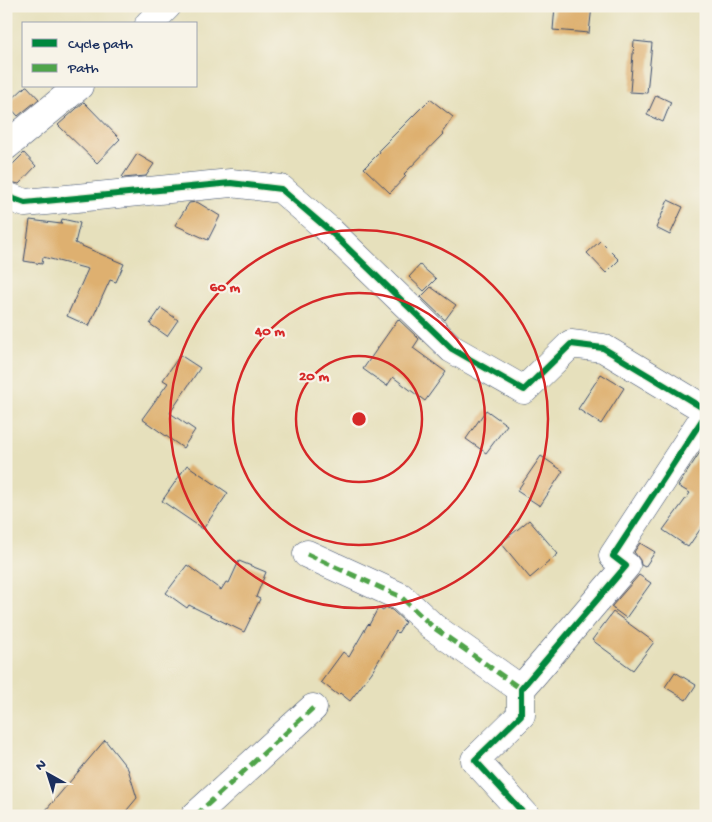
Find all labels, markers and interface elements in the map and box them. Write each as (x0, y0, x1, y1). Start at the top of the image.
legend (22, 22, 198, 88)
text: Cycle path (68, 36, 133, 54)
text: Path (67, 60, 99, 78)
text: 60 m (210, 279, 241, 297)
text: 40 m (254, 323, 285, 341)
text: 20 m (299, 368, 329, 386)
centre of rings (350, 410, 368, 428)
north arrow (22, 750, 72, 800)
text: N (32, 756, 50, 775)

